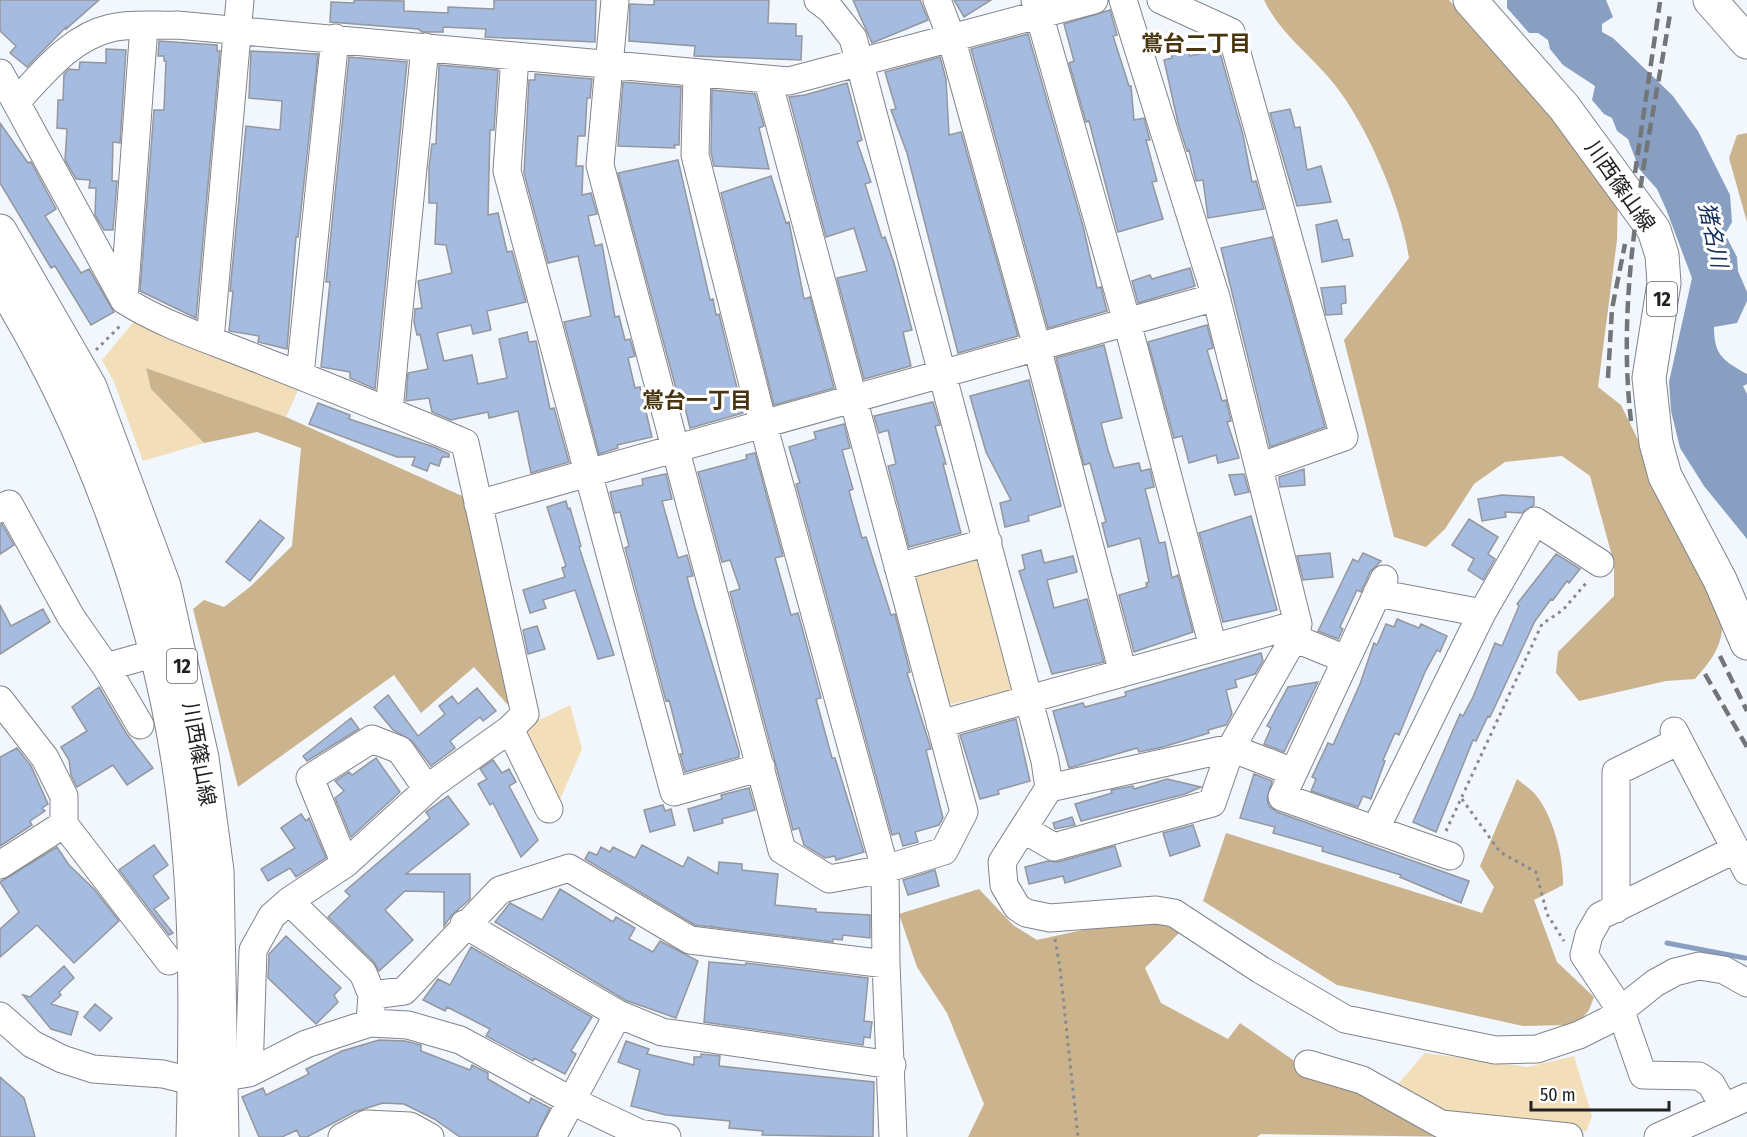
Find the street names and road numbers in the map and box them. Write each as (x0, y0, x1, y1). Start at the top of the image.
street label: 川西篠山線 (1579, 136, 1661, 236)
road number: 12 (1647, 282, 1677, 316)
road number: 12 (167, 649, 197, 683)
street label: 川西篠山線 (177, 700, 221, 808)

